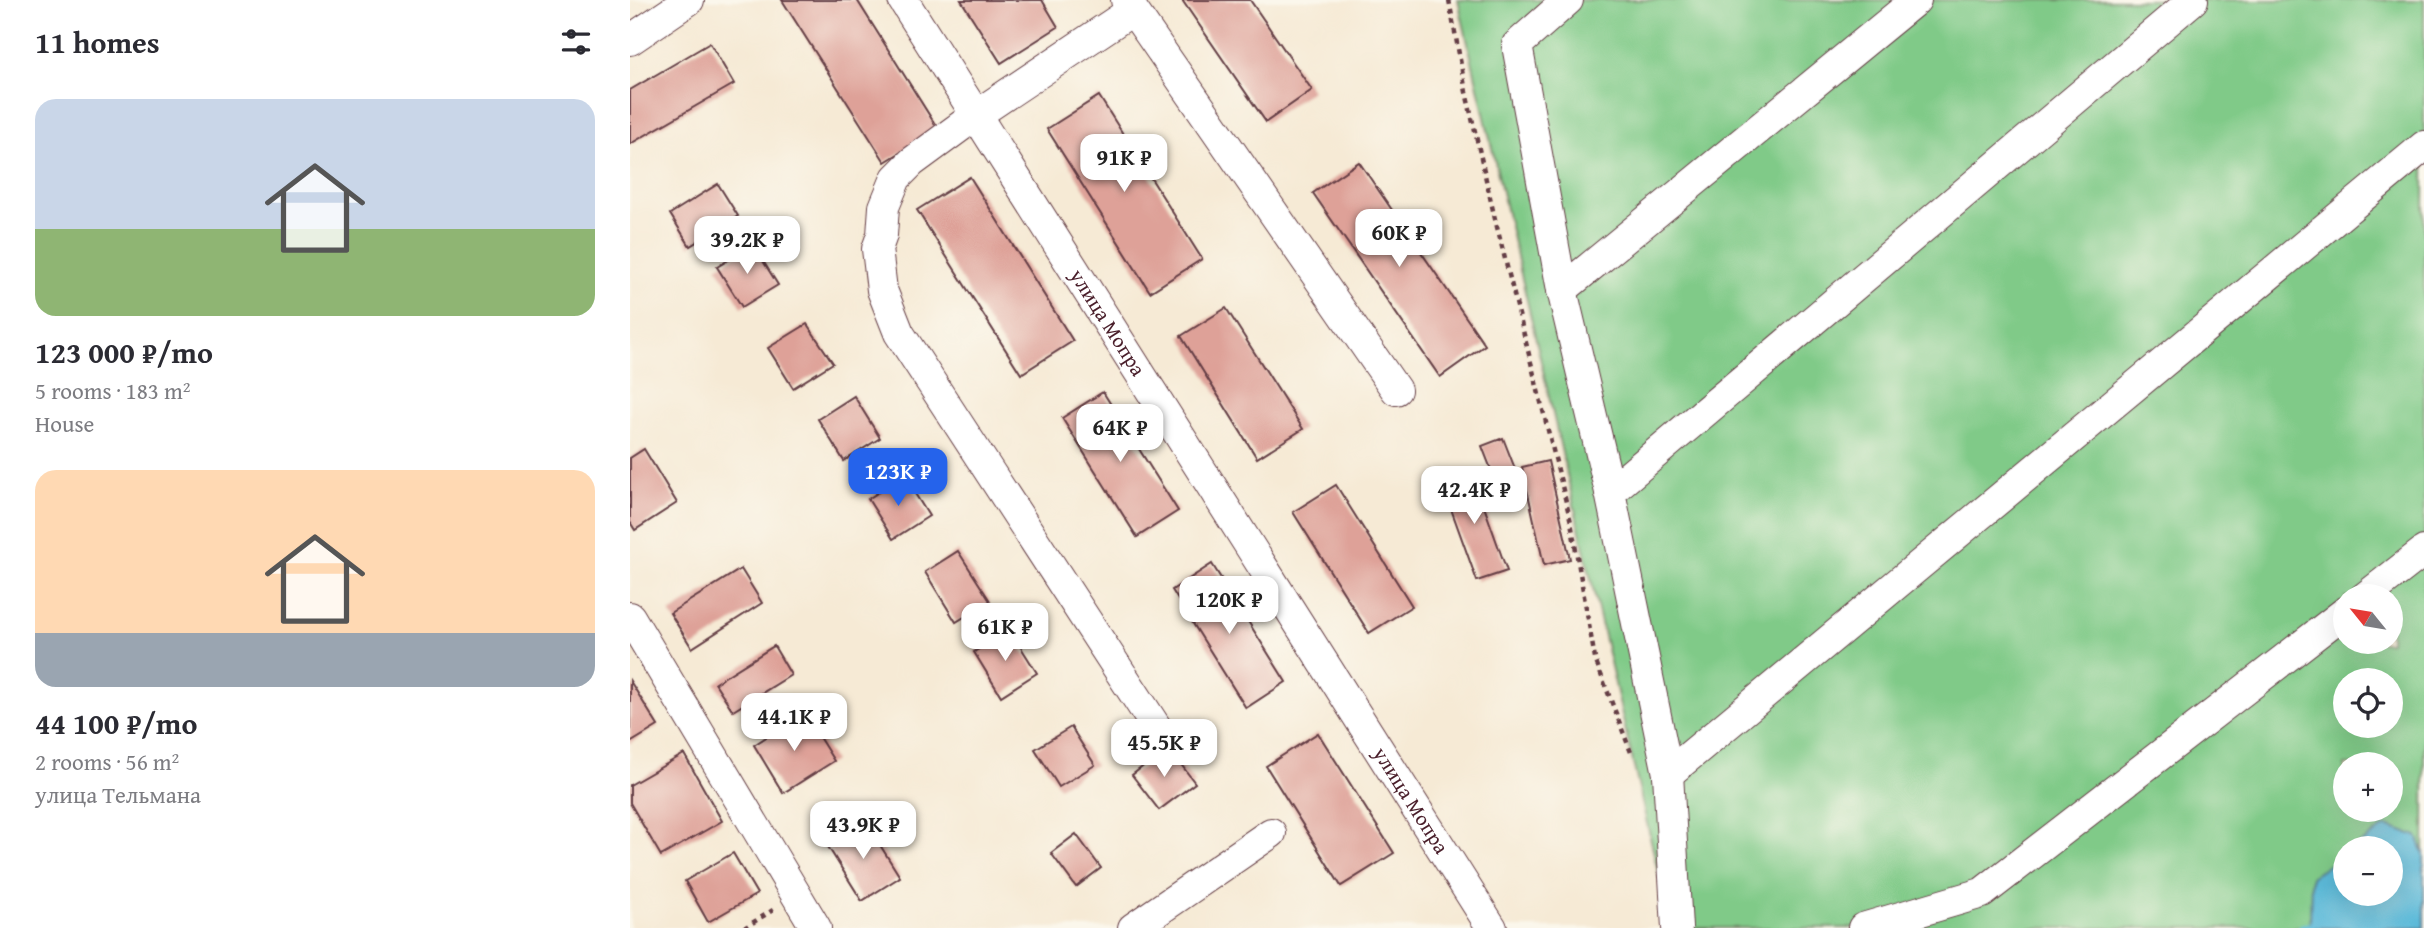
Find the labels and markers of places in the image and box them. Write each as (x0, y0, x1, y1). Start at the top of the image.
pin: 91K ₽ (1075, 134, 1173, 194)
pin: 60K ₽ (1350, 210, 1448, 269)
pin: 39.2K ₽ (682, 216, 812, 276)
pin: 64K ₽ (1071, 405, 1169, 464)
pin: 123K ₽ (841, 448, 955, 508)
pin: 42.4K ₽ (1409, 466, 1539, 526)
pin: 120K ₽ (1172, 576, 1286, 636)
pin: 61K ₽ (956, 604, 1054, 663)
pin: 44.1K ₽ (729, 694, 859, 753)
pin: 45.5K ₽ (1099, 720, 1229, 779)
pin: 43.9K ₽ (798, 802, 928, 861)

